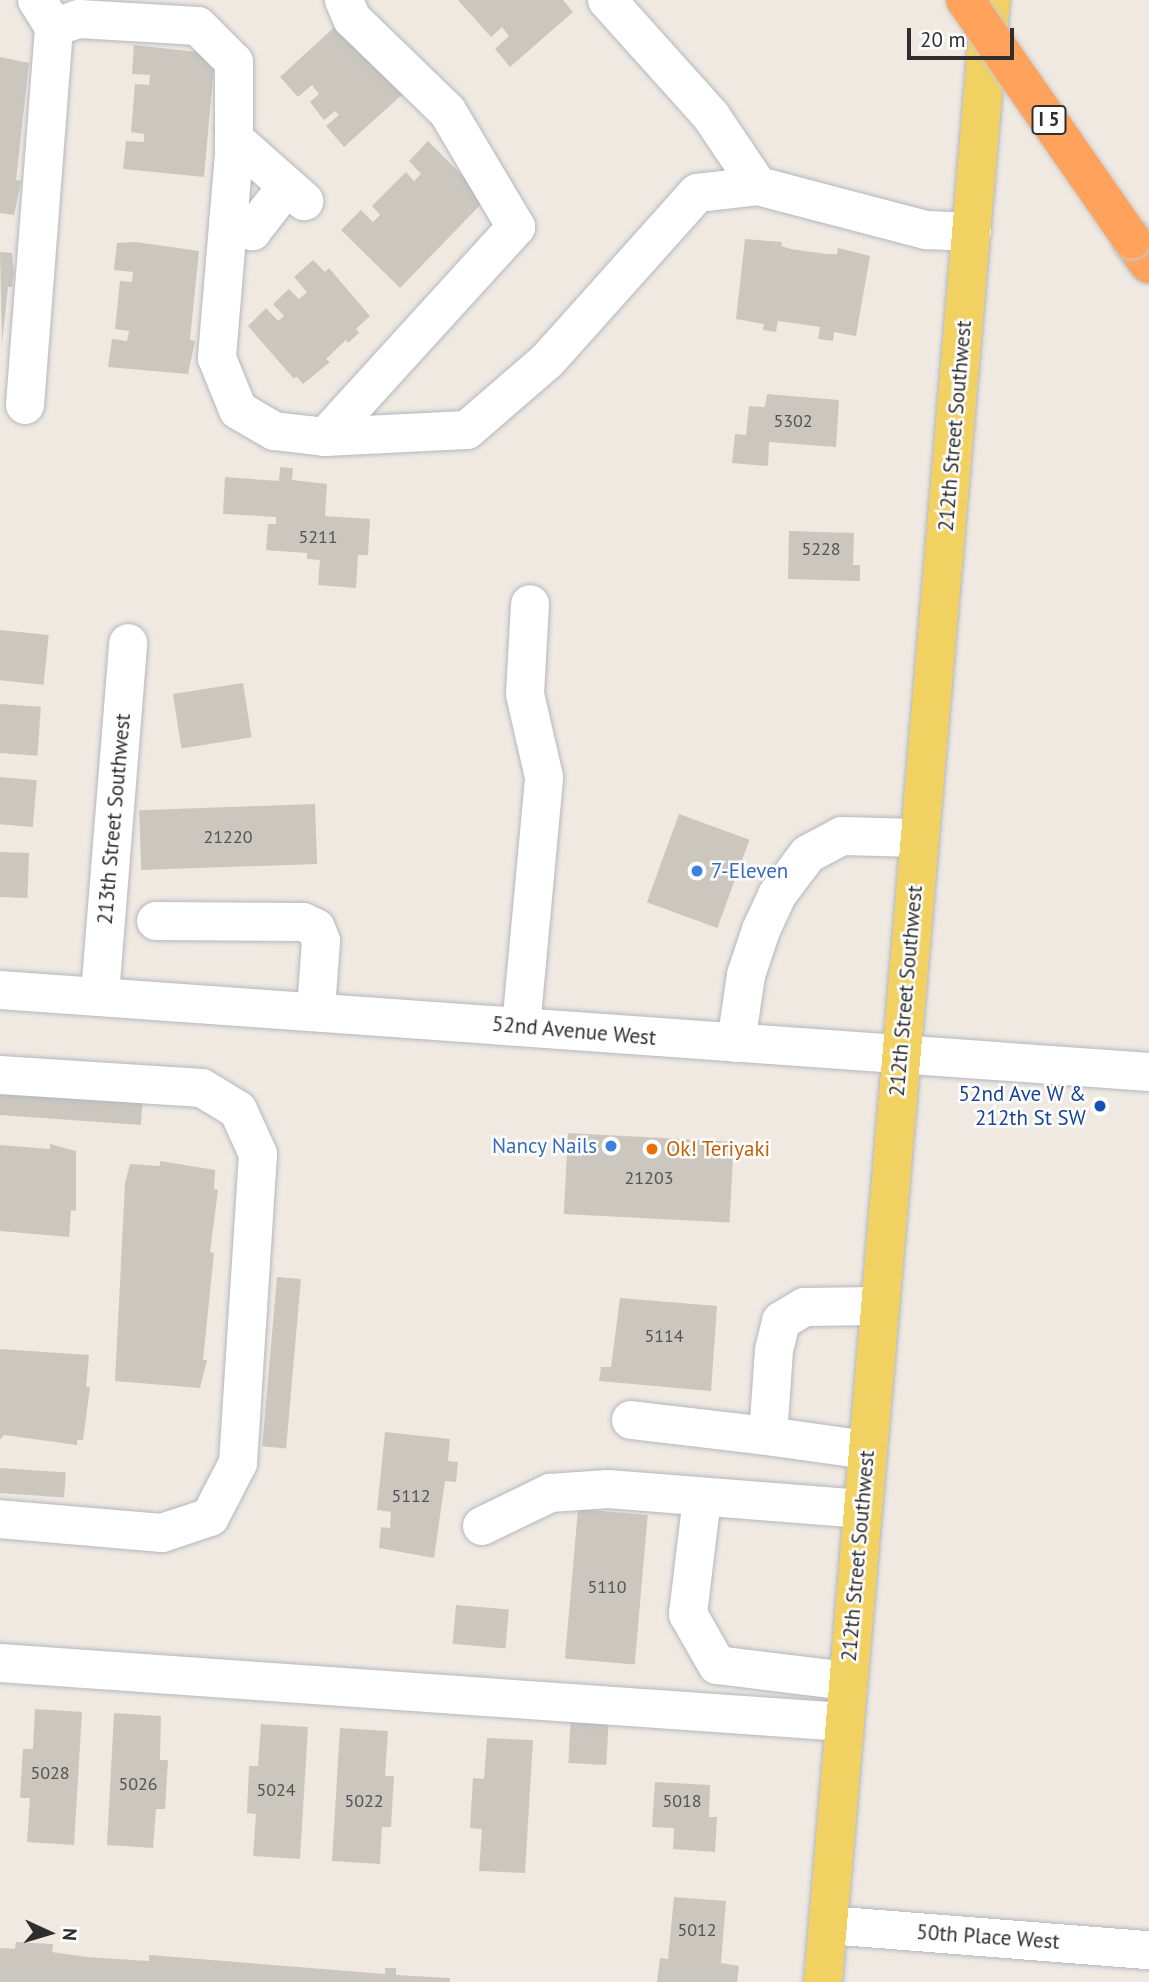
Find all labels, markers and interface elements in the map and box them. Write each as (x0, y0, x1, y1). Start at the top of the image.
scale bar (911, 14, 1018, 58)
text: 20 m (920, 26, 966, 53)
road number: I 5 (1032, 104, 1066, 136)
street label: 212th Street Southwest (933, 319, 977, 533)
house number: 5302 (773, 410, 813, 432)
house number: 5211 (298, 526, 338, 548)
house number: 5228 (801, 538, 841, 560)
street label: 213th Street Southwest (92, 712, 136, 926)
house number: 21220 (203, 826, 253, 848)
place label: 7-Eleven (711, 858, 788, 884)
marker: 7-Eleven (689, 863, 705, 879)
street label: 212th Street Southwest (884, 884, 928, 1098)
street label: 52nd Avenue West (490, 1011, 658, 1051)
place label: 52nd Ave W & 212th St SW (957, 1081, 1086, 1131)
marker: 52nd Ave W & 212th St SW (1092, 1098, 1108, 1114)
place label: Nancy Nails (491, 1133, 597, 1159)
place label: Ok! Teriyaki (666, 1136, 771, 1162)
marker: Nancy Nails (603, 1138, 619, 1154)
marker: Ok! Teriyaki (644, 1141, 660, 1157)
house number: 21203 (624, 1167, 674, 1189)
house number: 5114 (644, 1325, 684, 1347)
street label: 212th Street Southwest (836, 1449, 880, 1663)
house number: 5112 (391, 1485, 431, 1507)
house number: 5110 (587, 1576, 627, 1598)
house number: 5028 (30, 1762, 70, 1784)
house number: 5026 (118, 1773, 158, 1795)
house number: 5024 (256, 1779, 296, 1801)
house number: 5022 (344, 1790, 384, 1812)
house number: 5018 (662, 1790, 702, 1812)
north arrow (14, 1898, 84, 1968)
house number: 5012 (677, 1919, 717, 1941)
street label: 50th Place West (915, 1919, 1061, 1955)
text: N (58, 1927, 82, 1942)

